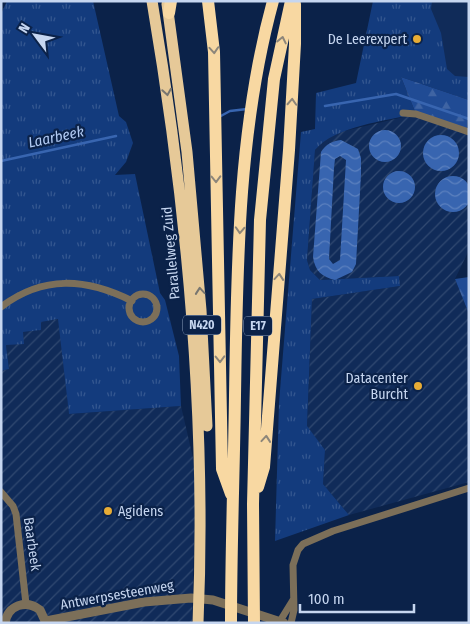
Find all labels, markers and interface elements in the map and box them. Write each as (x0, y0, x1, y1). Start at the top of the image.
north arrow (10, 10, 60, 60)
text: N (15, 20, 34, 36)
place label: De Leerexpert (328, 31, 407, 48)
marker: De Leerexpert (411, 33, 423, 45)
one-way arrow (276, 36, 287, 44)
one-way arrow (208, 46, 219, 54)
one-way arrow (161, 88, 171, 96)
one-way arrow (287, 97, 298, 105)
water label: Laarbeek (26, 122, 86, 152)
one-way arrow (211, 175, 222, 183)
street label: Parallelweg Zuid (158, 206, 184, 300)
one-way arrow (234, 227, 245, 235)
one-way arrow (273, 273, 284, 281)
one-way arrow (194, 287, 205, 295)
road number: N420 (183, 316, 221, 334)
road number: E17 (244, 316, 272, 336)
one-way arrow (215, 356, 225, 363)
place label: Datacenter Burcht (346, 370, 408, 403)
marker: Datacenter Burcht (412, 380, 424, 392)
one-way arrow (261, 435, 272, 443)
place label: Agidens (118, 503, 163, 520)
marker: Agidens (102, 505, 114, 517)
street label: Baarbeek (20, 516, 44, 572)
street label: Antwerpsesteenweg (59, 577, 175, 613)
scale bar (300, 582, 414, 614)
text: 100 m (308, 590, 345, 608)

